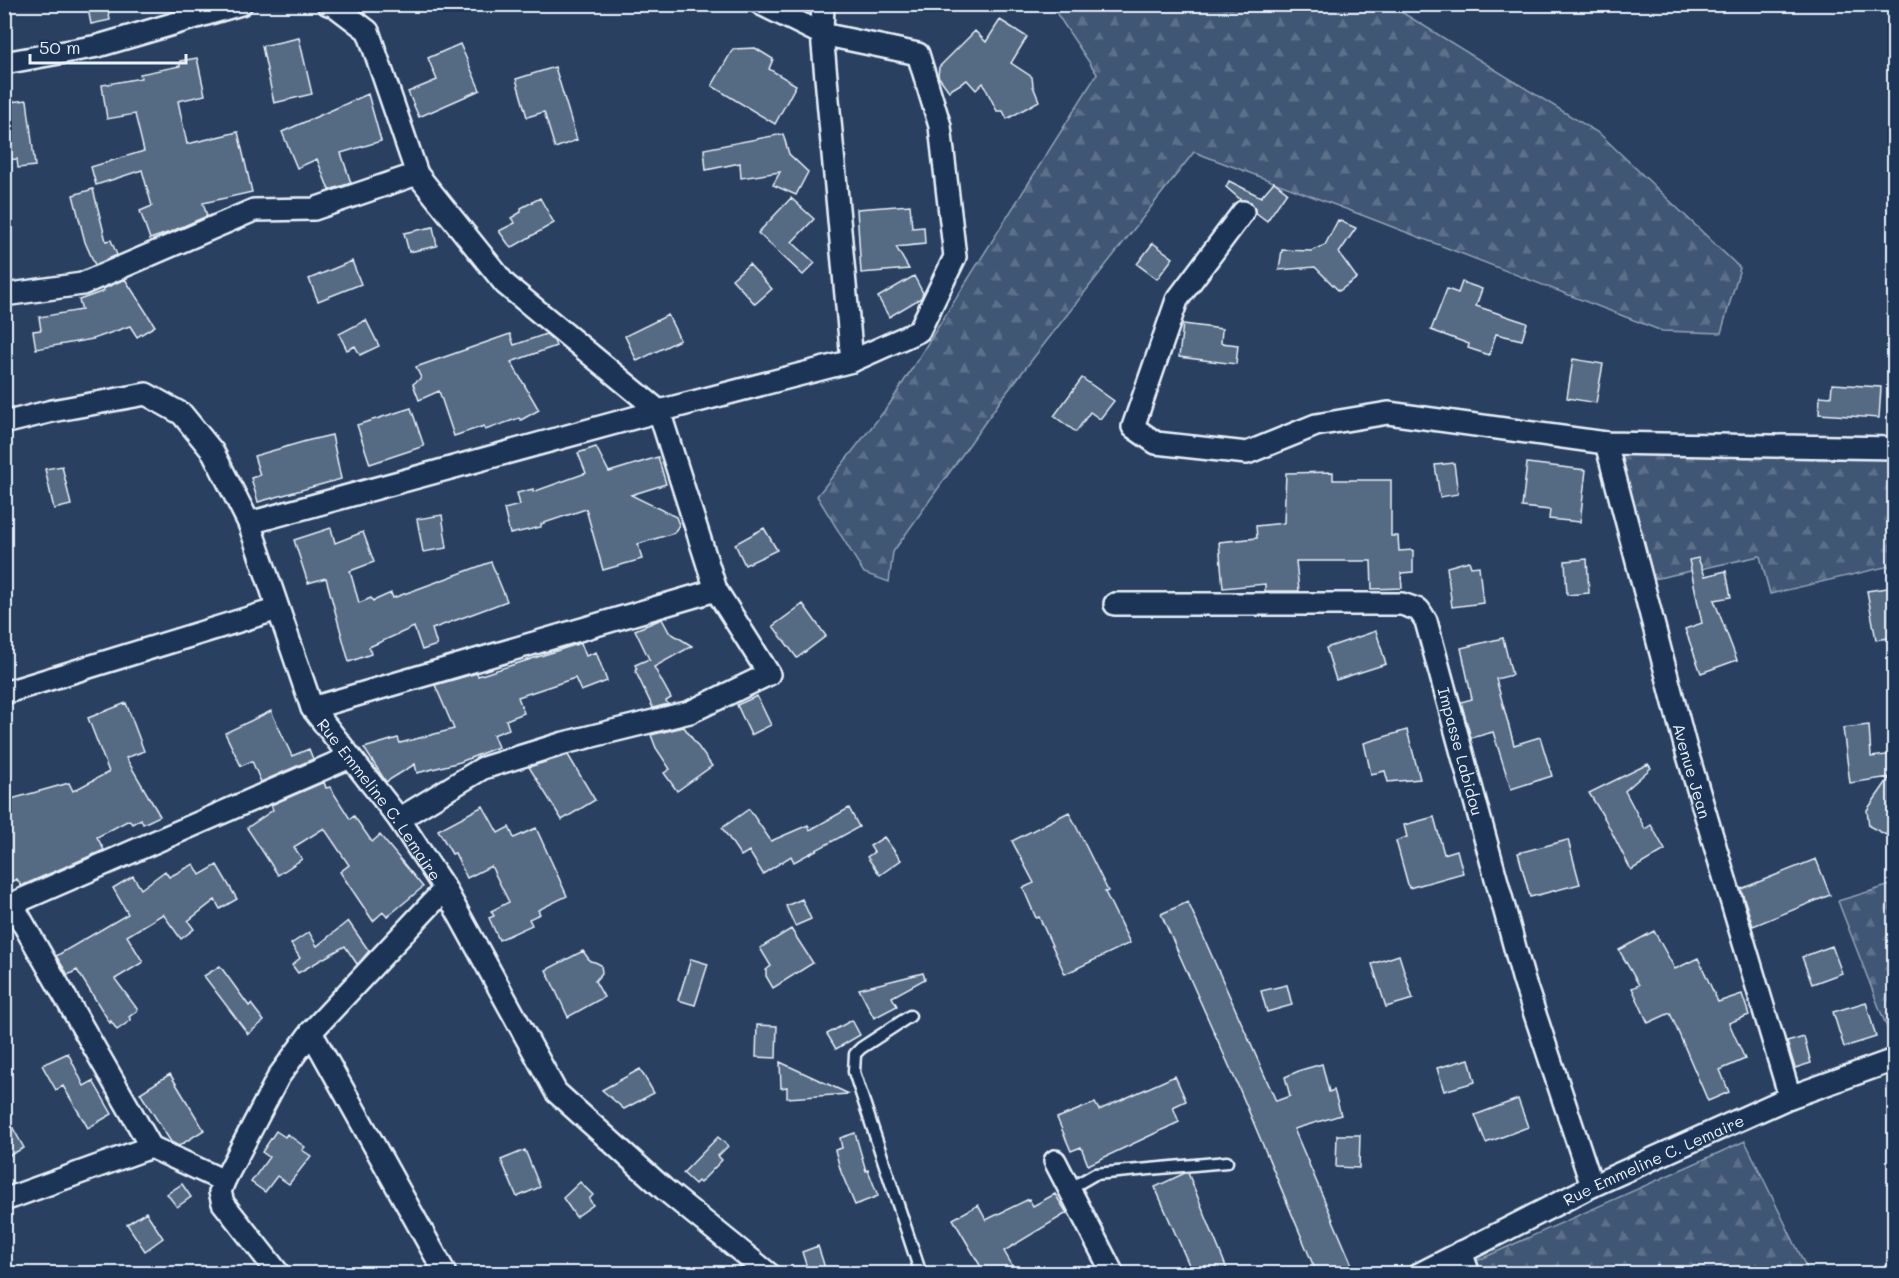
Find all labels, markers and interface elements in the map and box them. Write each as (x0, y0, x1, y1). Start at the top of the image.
scale bar (30, 27, 186, 65)
text: 50 m (39, 35, 81, 59)
street label: Impasse Labidou (1434, 685, 1489, 818)
street label: Rue Emmeline C. Lemaire (313, 714, 447, 884)
street label: Avenue Jean (1669, 721, 1717, 821)
street label: Rue Emmeline C. Lemaire (1559, 1109, 1747, 1210)

